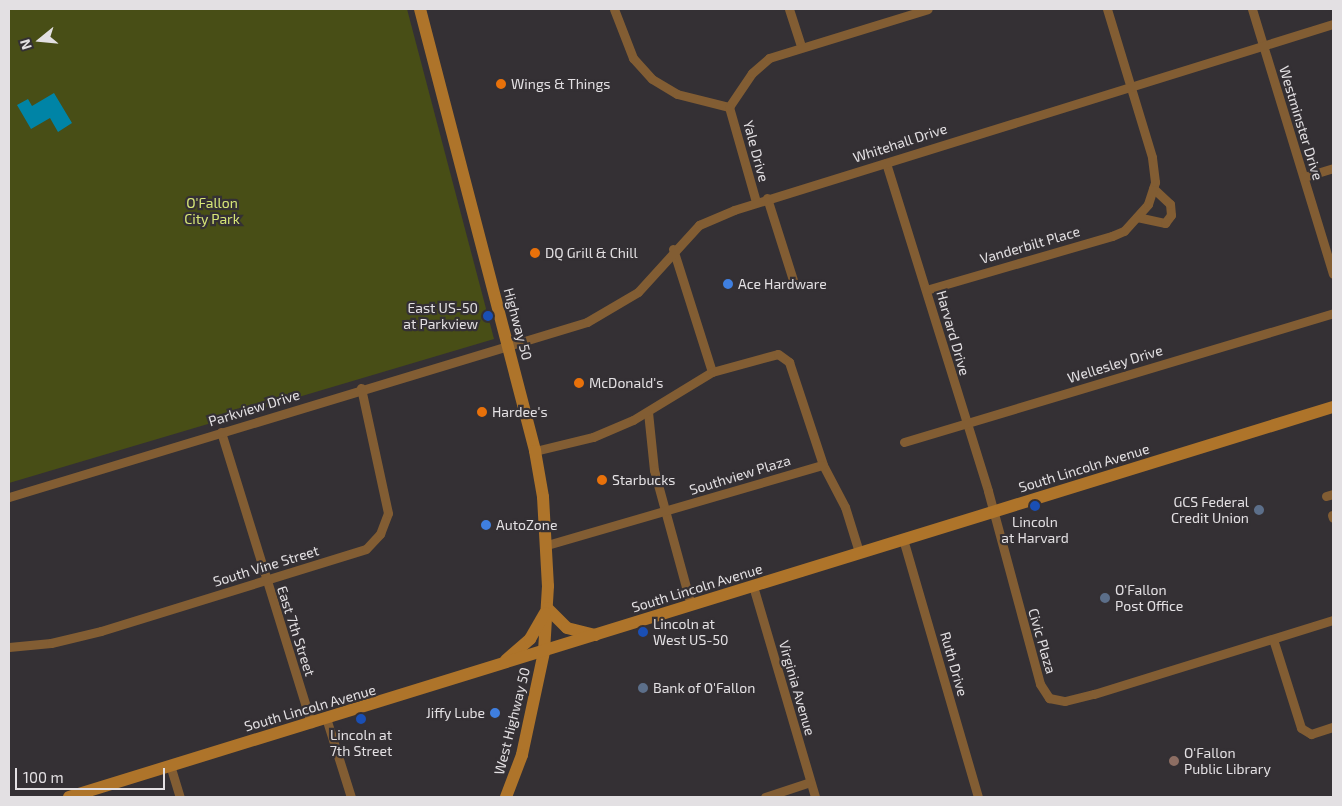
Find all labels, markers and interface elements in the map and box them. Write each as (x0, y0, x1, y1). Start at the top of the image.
north arrow (15, 15, 65, 65)
text: N (16, 37, 35, 52)
street label: Westminster Drive (1276, 64, 1326, 182)
place label: Wings & Things (511, 76, 611, 92)
marker: Wings & Things (495, 78, 507, 90)
street label: Yale Drive (740, 118, 772, 184)
street label: Whitehall Drive (851, 120, 949, 166)
park label: O'Fallon City Park (184, 195, 240, 228)
street label: Vanderbilt Place (978, 223, 1082, 267)
place label: DQ Grill & Chill (545, 245, 638, 261)
marker: DQ Grill & Chill (529, 247, 541, 259)
place label: Ace Hardware (738, 276, 827, 292)
marker: Ace Hardware (722, 278, 734, 290)
street label: Highway 50 (500, 286, 536, 362)
street label: Harvard Drive (933, 289, 973, 377)
place label: East US-50 at Parkview (403, 300, 478, 332)
marker: East US-50 at Parkview (482, 310, 494, 322)
street label: Wellesley Drive (1065, 342, 1165, 386)
place label: McDonald's (589, 375, 663, 391)
marker: McDonald's (573, 377, 585, 389)
street label: Parkview Drive (206, 386, 302, 430)
place label: Hardee's (492, 404, 548, 420)
marker: Hardee's (476, 406, 488, 418)
street label: South Lincoln Avenue (1016, 440, 1152, 496)
street label: Southview Plaza (687, 452, 793, 498)
place label: Starbucks (612, 472, 675, 488)
marker: Starbucks (596, 474, 608, 486)
place label: GCS Federal Credit Union (1171, 494, 1249, 526)
marker: Lincoln at Harvard (1029, 500, 1041, 512)
marker: GCS Federal Credit Union (1253, 504, 1265, 516)
place label: Lincoln at Harvard (1001, 514, 1069, 546)
place label: AutoZone (496, 517, 557, 533)
marker: AutoZone (480, 519, 492, 531)
street label: South Vine Street (211, 542, 321, 590)
street label: South Lincoln Avenue (629, 560, 765, 616)
place label: O'Fallon Post Office (1115, 582, 1183, 614)
street label: East 7th Street (274, 584, 318, 678)
marker: O'Fallon Post Office (1099, 592, 1111, 604)
street label: Civic Plaza (1025, 606, 1059, 676)
place label: Lincoln at West US-50 (653, 616, 729, 648)
marker: Lincoln at West US-50 (637, 626, 649, 638)
street label: Ruth Drive (937, 630, 971, 698)
street label: Virginia Avenue (775, 639, 819, 737)
street label: West Highway 50 (490, 665, 534, 777)
place label: Bank of O'Fallon (653, 680, 756, 696)
street label: South Lincoln Avenue (242, 681, 378, 735)
marker: Bank of O'Fallon (637, 682, 649, 694)
place label: Jiffy Lube (426, 705, 485, 721)
marker: Jiffy Lube (489, 707, 501, 719)
marker: Lincoln at 7th Street (355, 713, 367, 725)
place label: Lincoln at 7th Street (330, 727, 392, 760)
place label: O'Fallon Public Library (1184, 745, 1271, 778)
marker: O'Fallon Public Library (1168, 755, 1180, 767)
scale bar (18, 758, 168, 790)
text: 100 m (23, 768, 64, 786)

